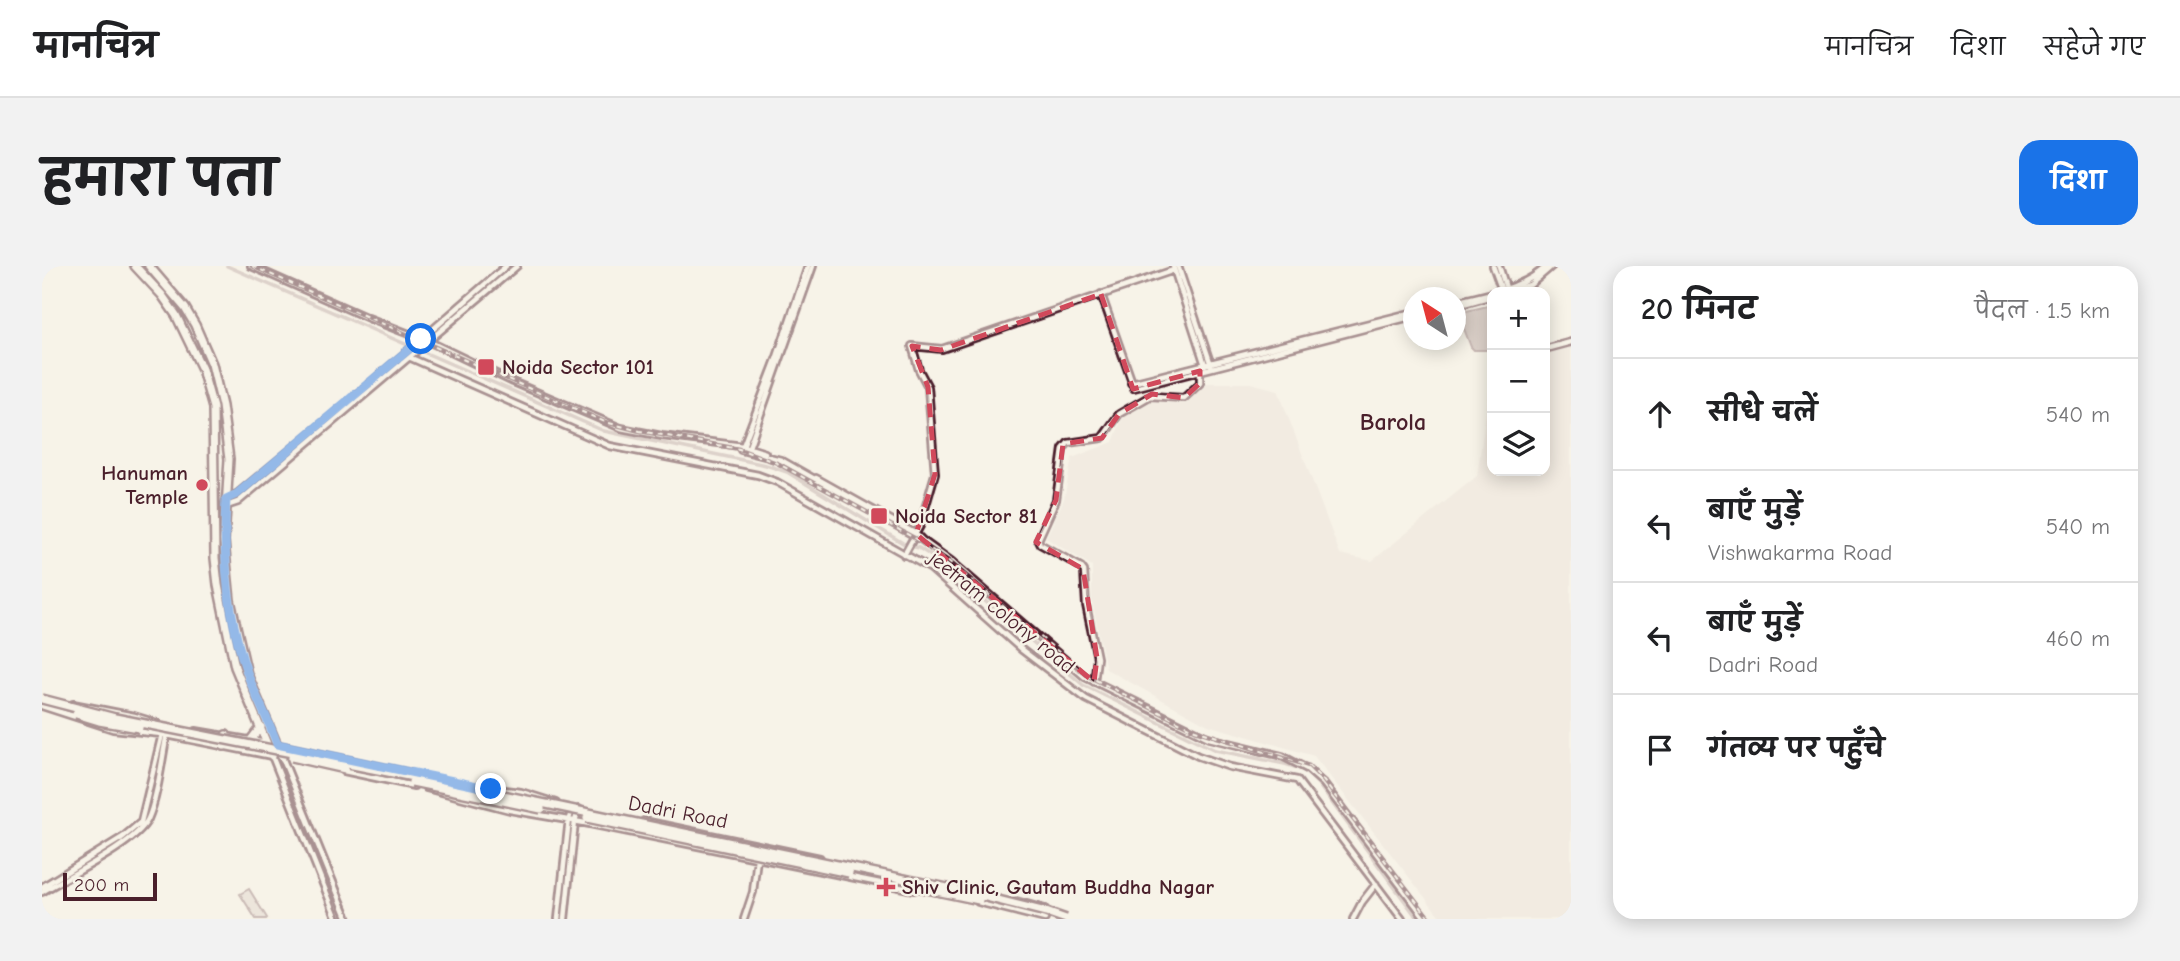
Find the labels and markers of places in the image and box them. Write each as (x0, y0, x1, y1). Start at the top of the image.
place label: Noida Sector 101 (502, 355, 654, 379)
marker: Noida Sector 101 (476, 357, 496, 377)
place label: Hanuman Temple (101, 461, 188, 509)
marker: Hanuman Temple (194, 477, 210, 493)
place label: Noida Sector 81 (895, 504, 1038, 528)
marker: Noida Sector 81 (869, 506, 889, 526)
place label: Shiv Clinic, Gautam Buddha Nagar (902, 875, 1215, 899)
marker: Shiv Clinic, Gautam Buddha Nagar (876, 877, 896, 897)

